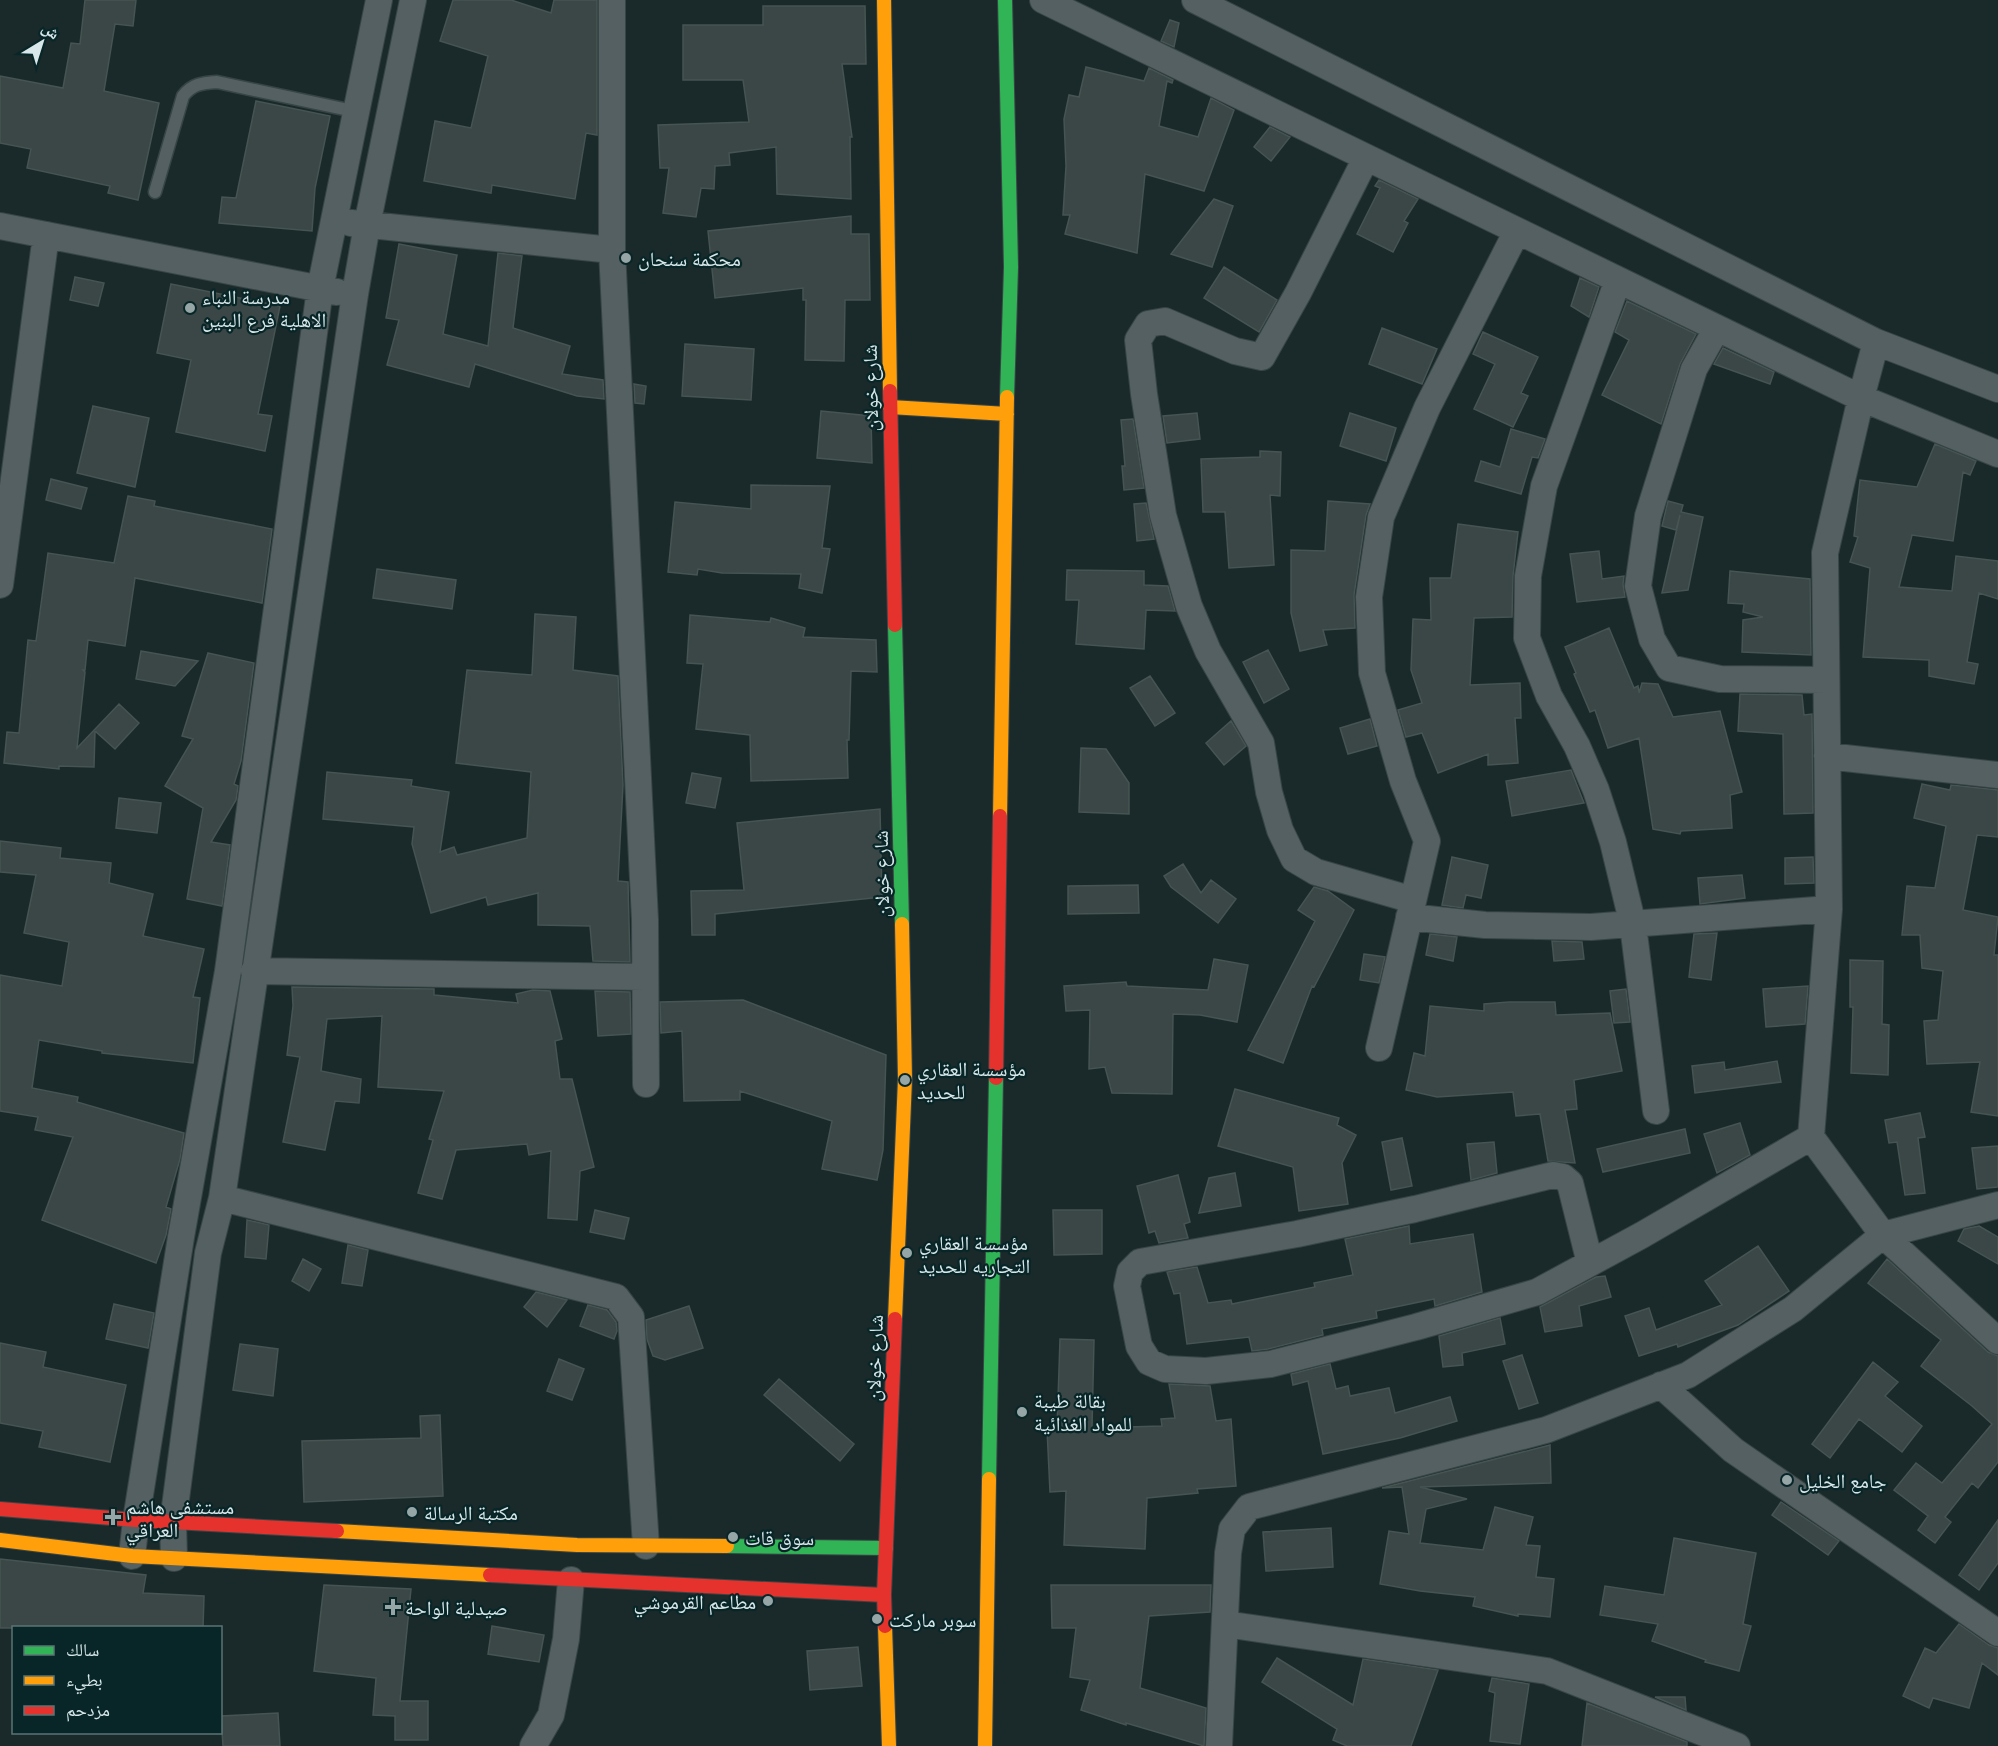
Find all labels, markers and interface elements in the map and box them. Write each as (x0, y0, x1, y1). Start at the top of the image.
north arrow (12, 12, 72, 72)
text: ش (38, 16, 65, 44)
place label: محكمة سنحان (638, 245, 741, 272)
marker: محكمة سنحان (619, 251, 633, 265)
place label: مدرسة النباء الاهلية فرع البنين (202, 283, 326, 333)
marker: مدرسة النباء الاهلية فرع البنين (183, 301, 197, 315)
street label: شارع خولان (856, 344, 884, 432)
street label: شارع خولان (867, 830, 895, 918)
place label: مؤسسة العقاري للحديد (917, 1055, 1026, 1105)
marker: مؤسسة العقاري للحديد (898, 1073, 912, 1087)
place label: مؤسسة العقاري التجاريه للحديد (919, 1229, 1030, 1279)
marker: مؤسسة العقاري التجاريه للحديد (900, 1246, 914, 1260)
street label: شارع خولان (859, 1314, 889, 1402)
place label: بقالة طيبة للمواد الغذائية (1034, 1387, 1132, 1437)
marker: بقالة طيبة للمواد الغذائية (1015, 1405, 1029, 1419)
place label: جامع الخليل (1799, 1467, 1887, 1494)
marker: جامع الخليل (1780, 1473, 1794, 1487)
place label: مستشفى هاشم العراقي (126, 1493, 234, 1546)
place label: مكتبة الرسالة (424, 1499, 518, 1526)
marker: مكتبة الرسالة (405, 1505, 419, 1519)
marker: مستشفى هاشم العراقي (104, 1508, 122, 1526)
place label: سوق قات (745, 1524, 814, 1551)
marker: سوق قات (726, 1530, 740, 1544)
place label: مطاعم القرموشي (634, 1588, 756, 1618)
place label: صيدلية الواحة (405, 1594, 508, 1621)
marker: مطاعم القرموشي (761, 1594, 775, 1608)
marker: صيدلية الواحة (386, 1600, 400, 1614)
place label: سوبر ماركت (889, 1606, 977, 1633)
marker: سوبر ماركت (870, 1612, 884, 1626)
legend (12, 1626, 222, 1734)
text: سالك (66, 1637, 99, 1661)
text: بطيء (66, 1667, 103, 1695)
text: مزدحم (66, 1697, 110, 1722)

